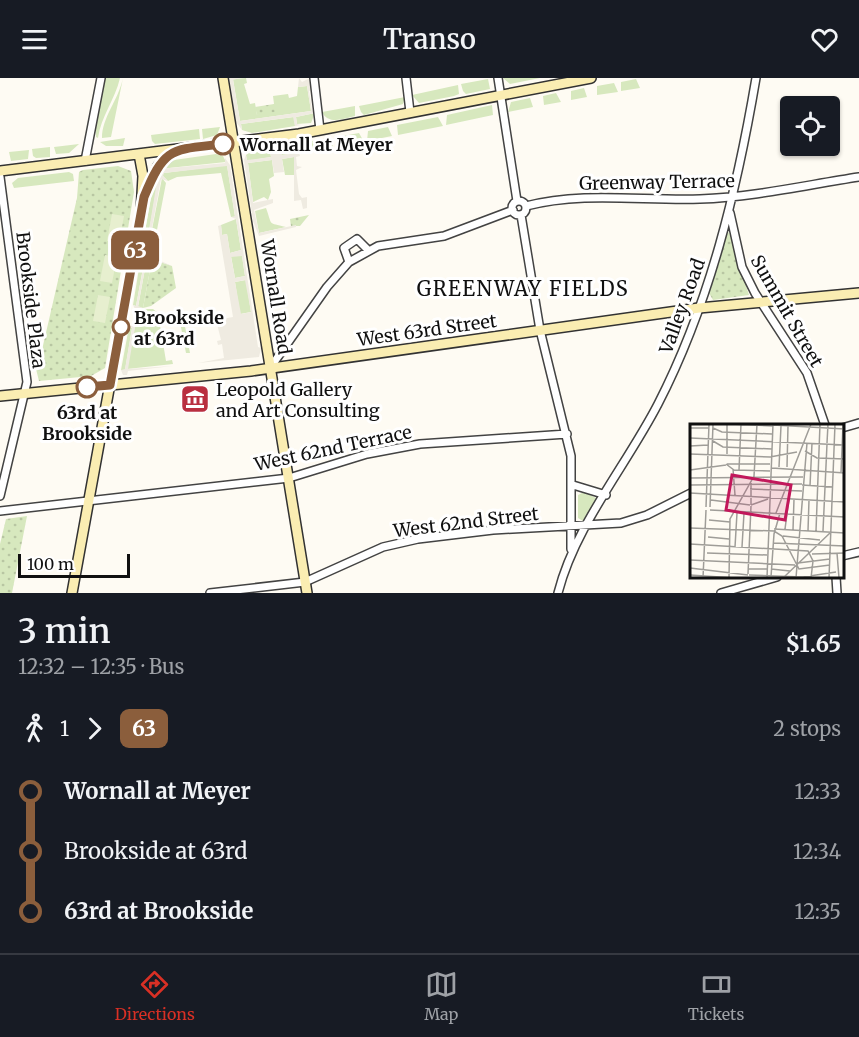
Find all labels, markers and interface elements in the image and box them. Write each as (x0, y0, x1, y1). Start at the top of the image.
text: Transo (383, 22, 476, 56)
icon: menu (18, 23, 51, 56)
icon: heart (808, 23, 841, 56)
map controls (780, 96, 840, 156)
button: locate (780, 96, 840, 156)
marker: Wornall at Meyer (212, 133, 234, 155)
place label: Wornall at Meyer (239, 133, 393, 156)
street label: Greenway Terrace (579, 169, 735, 195)
street label: Brookside Plaza (11, 230, 51, 370)
line badge: 63 (108, 230, 162, 270)
text: 63 (123, 237, 147, 264)
street label: Wornall Road (255, 237, 296, 356)
street label: Summit Street (746, 251, 828, 371)
street label: Valley Road (654, 255, 710, 358)
district label: GREENWAY FIELDS (417, 276, 629, 301)
place label: Brookside at 63rd (134, 306, 224, 350)
street label: West 63rd Street (355, 309, 498, 351)
marker: Brookside at 63rd (112, 318, 130, 336)
marker: 63rd at Brookside (76, 376, 98, 398)
place label: Leopold Gallery and Art Consulting (216, 378, 380, 422)
museum icon: Leopold Gallery and Art Consulting (179, 383, 211, 415)
place label: 63rd at Brookside (42, 401, 132, 445)
street label: West 62nd Terrace (251, 420, 414, 476)
inset map (690, 424, 844, 578)
street label: West 62nd Street (391, 502, 540, 542)
scale bar (18, 551, 130, 579)
text: 100 m (27, 554, 74, 574)
text: 3 min (18, 611, 111, 652)
text: $1.65 (785, 630, 841, 658)
text: 12:32 – 12:35 · Bus (18, 654, 184, 679)
icon: walk (18, 712, 51, 745)
icon: forward (78, 712, 111, 745)
text: 63 (132, 715, 156, 742)
text: 1 (60, 716, 69, 741)
text: 2 stops (773, 716, 841, 741)
text: Wornall at Meyer (64, 777, 251, 805)
text: 12:33 (795, 779, 841, 804)
text: Brookside at 63rd (64, 837, 248, 865)
text: 12:34 (793, 839, 841, 864)
text: 63rd at Brookside (64, 897, 253, 925)
text: 12:35 (795, 899, 841, 924)
tab: Directions (115, 968, 195, 1024)
tab: Map (424, 968, 458, 1024)
tab: Tickets (688, 968, 744, 1024)

